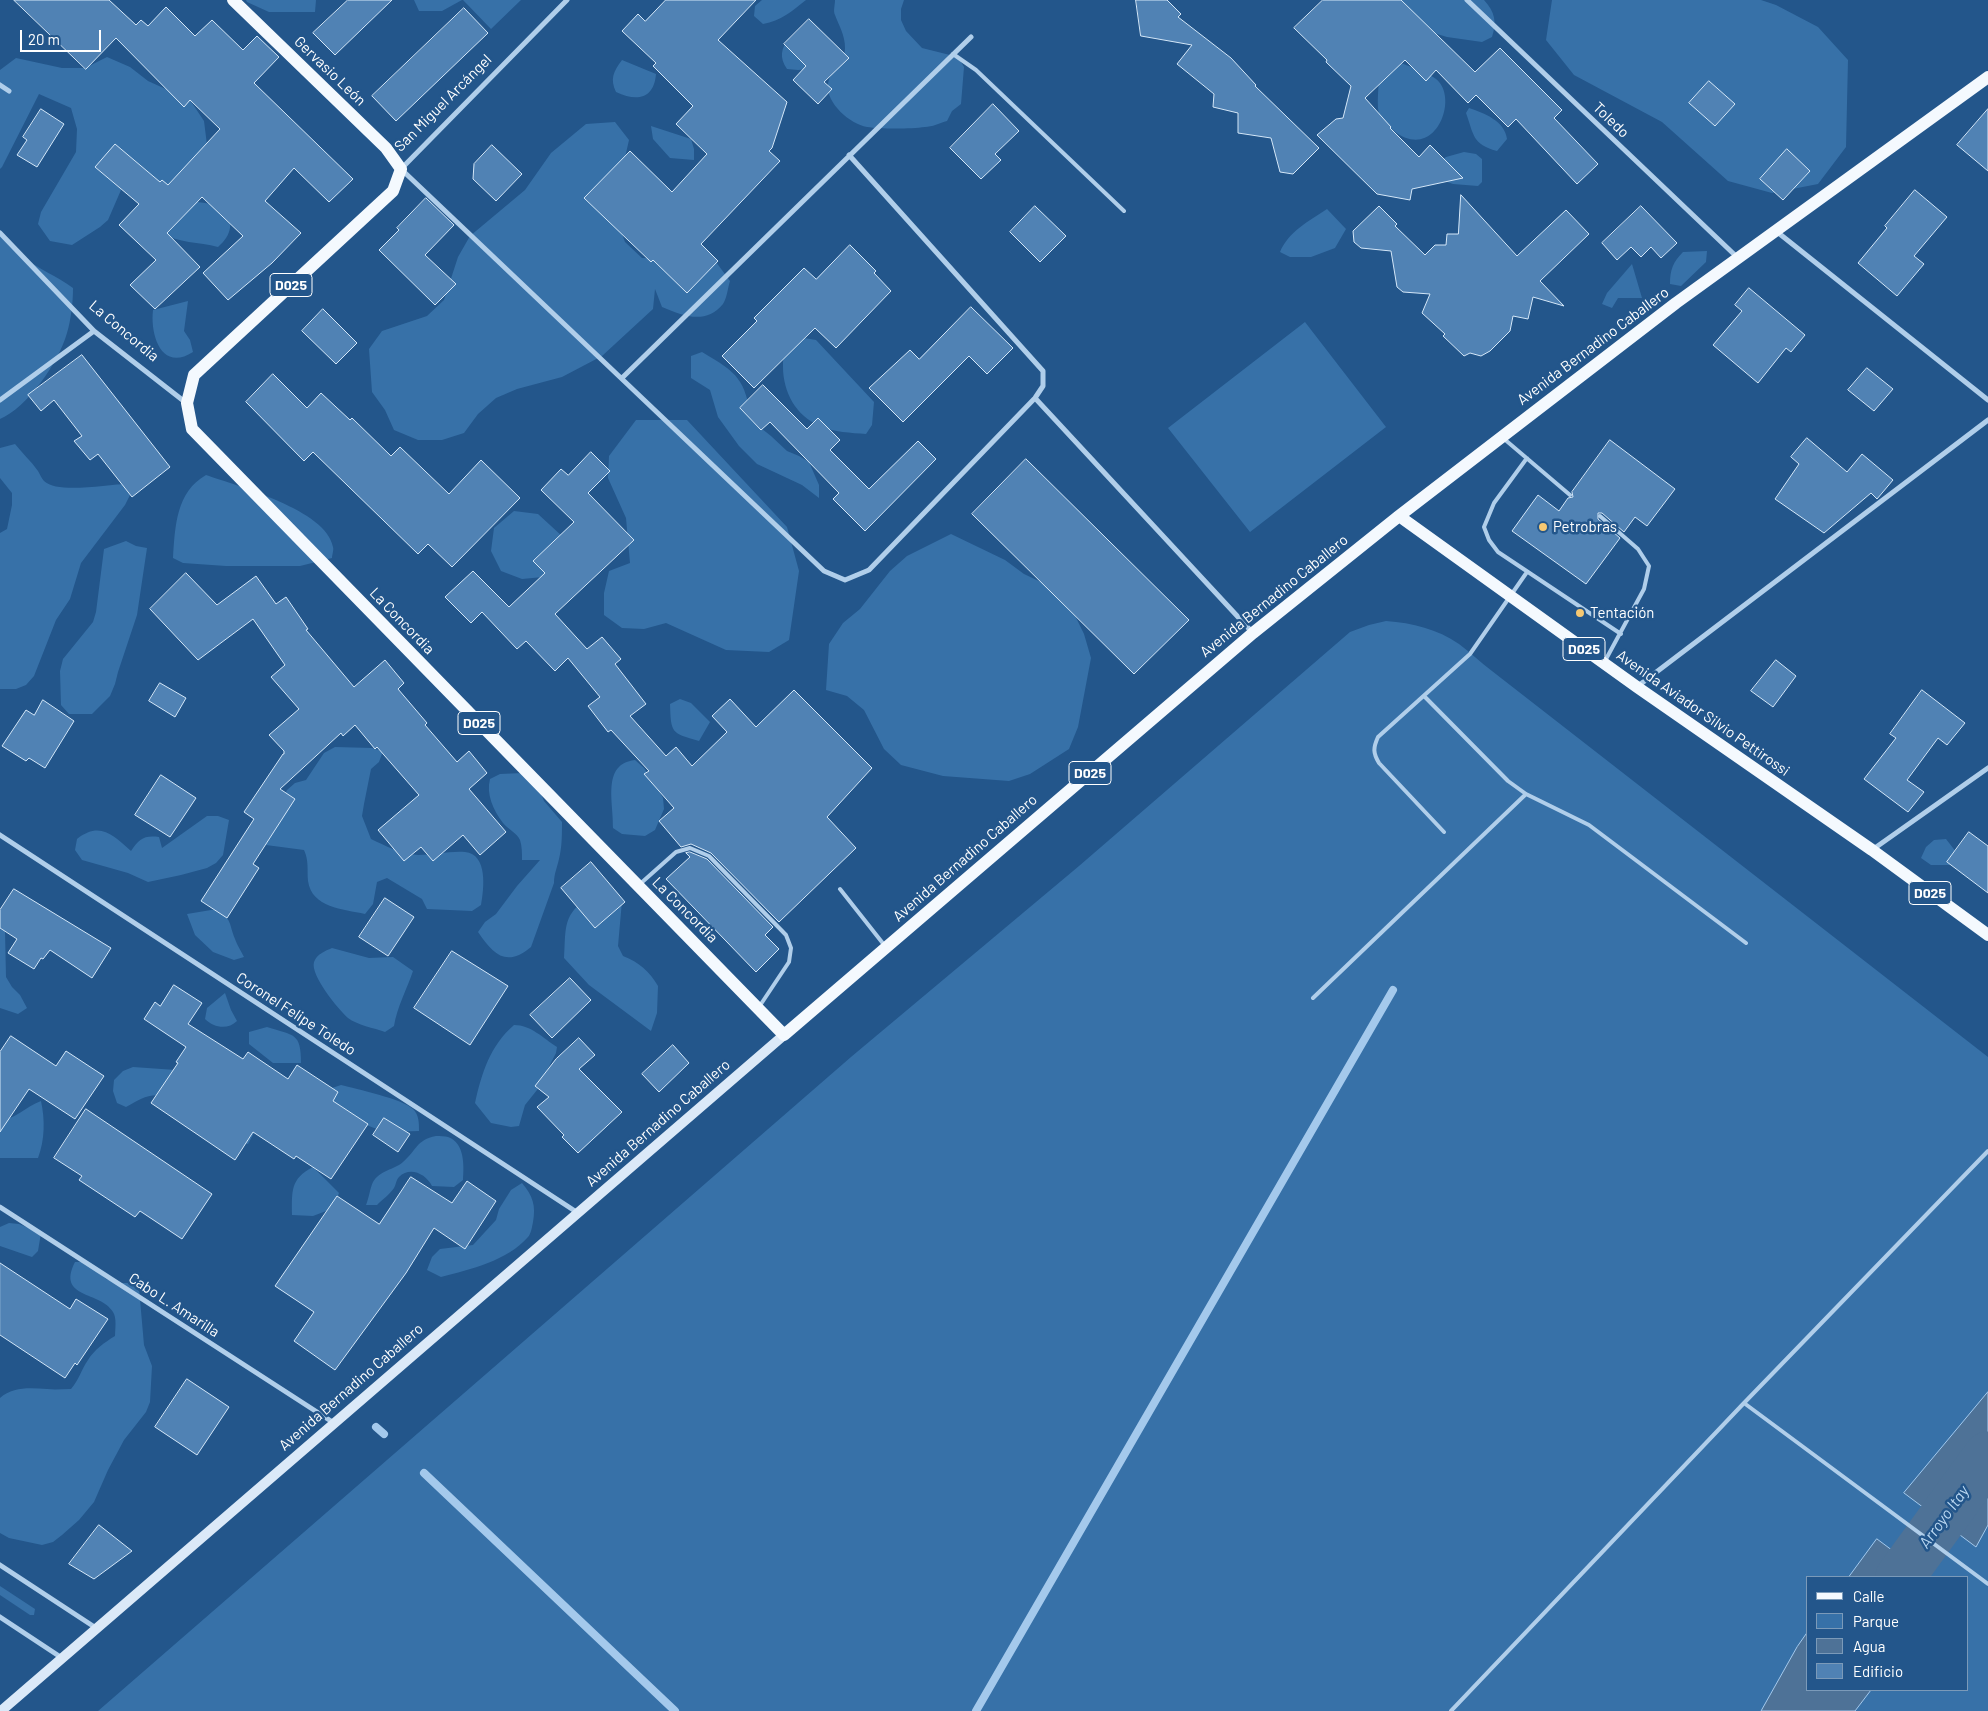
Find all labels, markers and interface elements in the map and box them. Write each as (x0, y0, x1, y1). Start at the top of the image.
scale bar (22, 20, 104, 52)
text: 20 m (28, 30, 60, 48)
street label: Gervasio León (290, 32, 370, 110)
street label: San Miguel Arcángel (391, 51, 495, 155)
street label: Toledo (1589, 98, 1633, 142)
road number: D025 (270, 274, 312, 296)
street label: Avenida Bernadino Caballero (1514, 283, 1672, 409)
street label: La Concordia (85, 297, 163, 365)
place label: Petrobras (1553, 518, 1617, 536)
marker: Petrobras (1537, 521, 1549, 533)
street label: Avenida Bernadino Caballero (1196, 531, 1352, 661)
street label: La Concordia (366, 584, 438, 658)
place label: Tentación (1590, 604, 1654, 622)
marker: Tentación (1574, 607, 1586, 619)
road number: D025 (1563, 638, 1605, 661)
street label: Avenida Aviador Silvio Pettirossi (1613, 646, 1793, 780)
road number: D025 (458, 711, 500, 734)
road number: D025 (1069, 761, 1111, 784)
street label: Avenida Bernadino Caballero (889, 790, 1041, 926)
street label: La Concordia (648, 873, 722, 947)
road number: D025 (1909, 881, 1951, 904)
street label: Coronel Felipe Toledo (233, 969, 359, 1059)
street label: Avenida Bernadino Caballero (582, 1055, 734, 1191)
street label: Cabo L. Amarilla (125, 1269, 223, 1341)
street label: Avenida Bernadino Caballero (275, 1319, 427, 1455)
water label: Arroyo Itay (1915, 1482, 1973, 1552)
legend (1806, 1576, 1968, 1691)
text: Calle (1853, 1587, 1885, 1605)
text: Parque (1853, 1612, 1899, 1630)
text: Agua (1853, 1637, 1886, 1655)
text: Edificio (1853, 1662, 1903, 1680)

